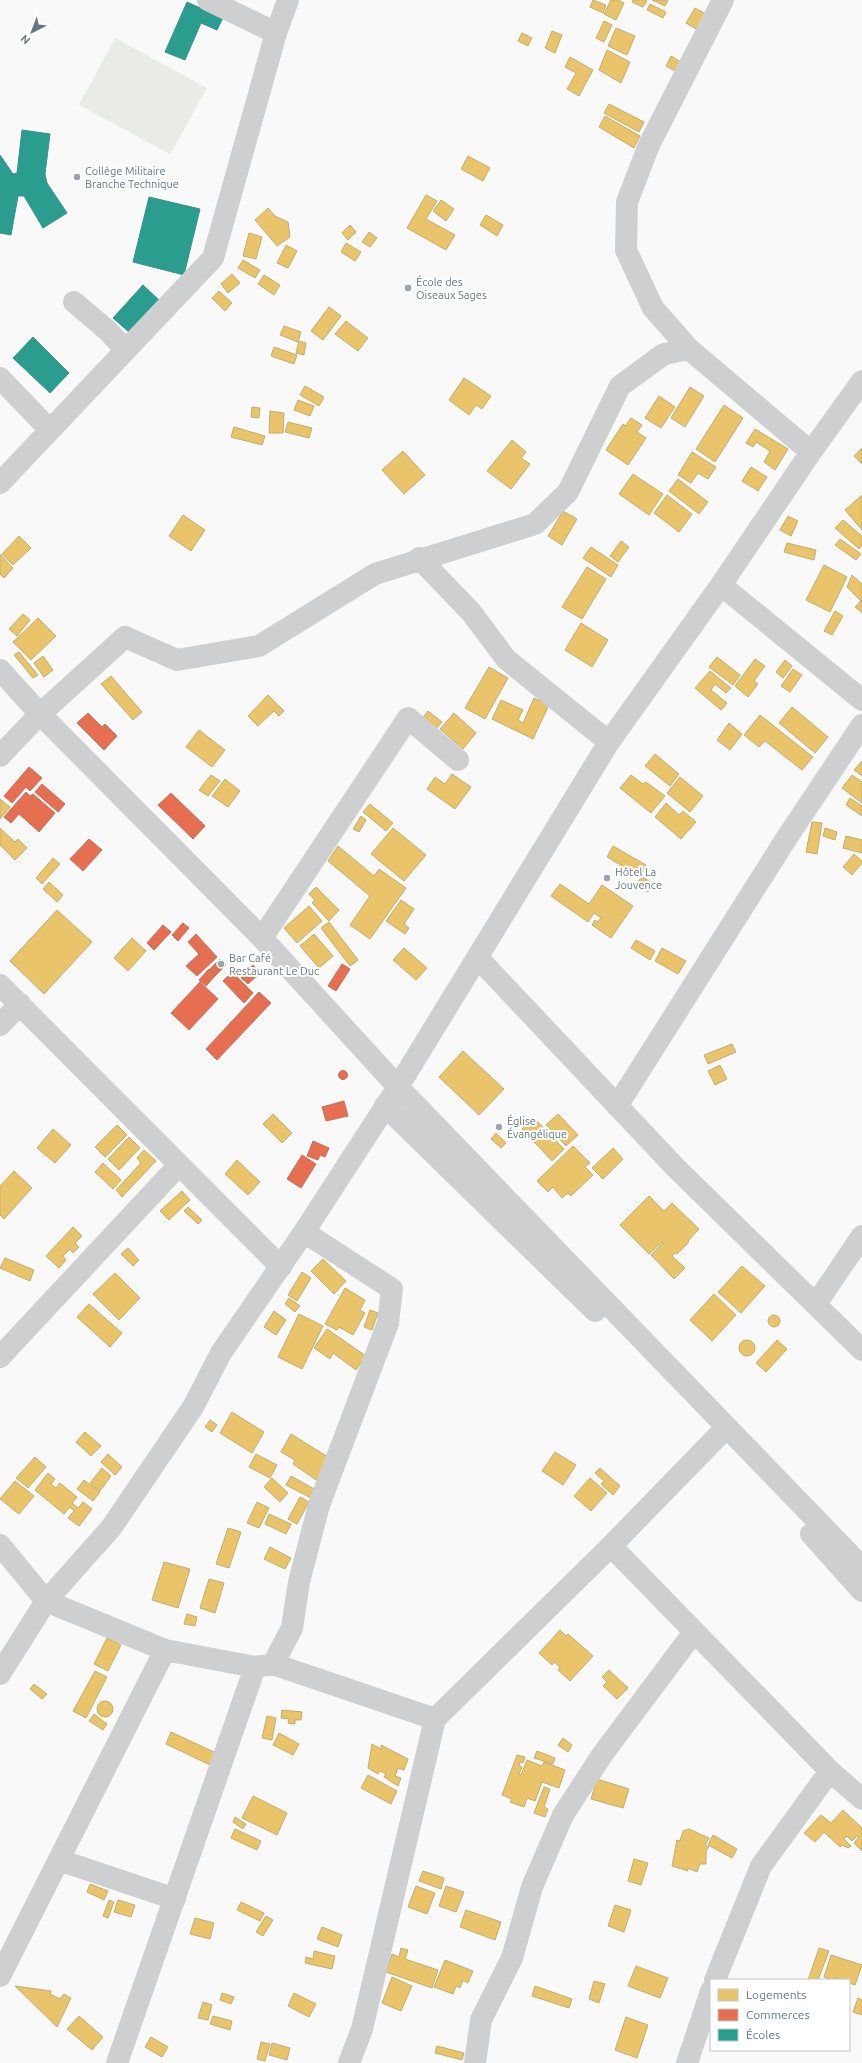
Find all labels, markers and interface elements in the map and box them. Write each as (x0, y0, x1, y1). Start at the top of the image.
north arrow (12, 12, 52, 52)
text: N (18, 32, 32, 47)
place label: Collège Militaire Branche Technique (85, 165, 179, 190)
marker: Collège Militaire Branche Technique (72, 172, 82, 182)
place label: École des Oiseaux Sages (416, 275, 487, 301)
marker: École des Oiseaux Sages (403, 283, 413, 293)
place label: Hôtel La Jouvence (615, 866, 662, 891)
marker: Hôtel La Jouvence (602, 873, 612, 883)
place label: Bar Café Restaurant Le Duc (229, 952, 319, 977)
marker: Bar Café Restaurant Le Duc (216, 959, 226, 969)
place label: Église Évangélique (507, 1114, 567, 1140)
marker: Église Évangélique (494, 1122, 504, 1132)
legend (710, 1979, 850, 2051)
text: Logements (746, 1988, 806, 2001)
text: Commerces (746, 2008, 810, 2021)
text: Écoles (746, 2028, 780, 2041)

